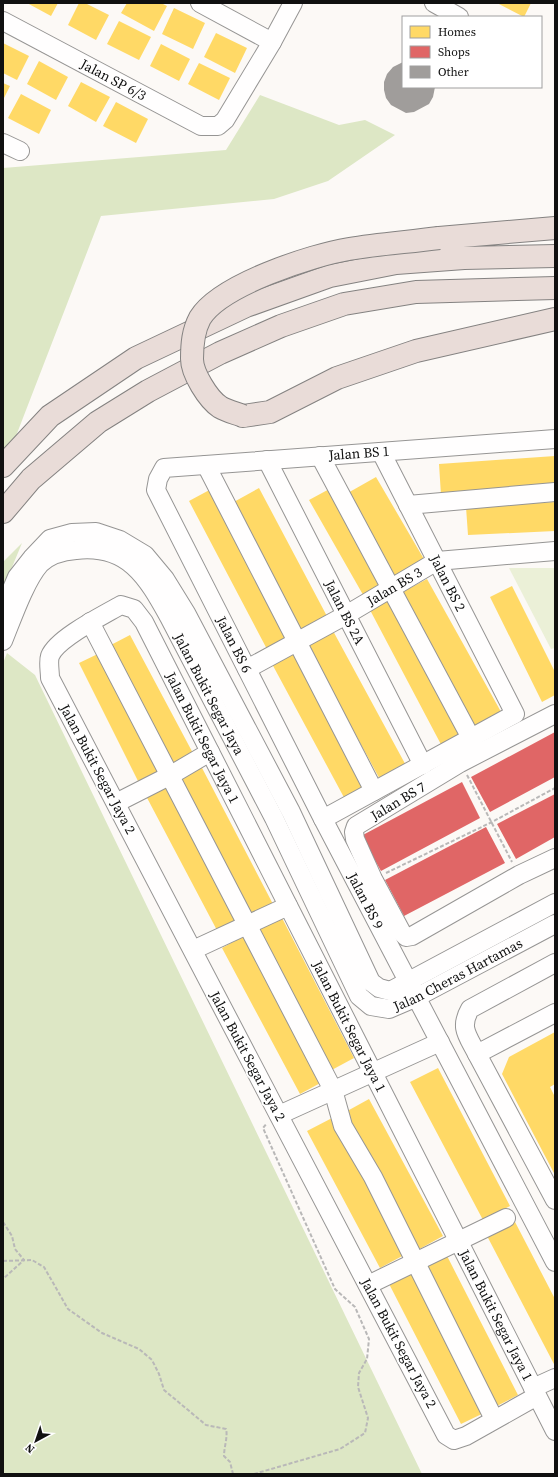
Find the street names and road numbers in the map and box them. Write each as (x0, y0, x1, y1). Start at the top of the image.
street label: Jalan SP 6/3 (76, 53, 150, 105)
street label: Jalan BS 1 (327, 441, 390, 465)
street label: Jalan BS 2 (425, 550, 471, 615)
street label: Jalan BS 3 (362, 562, 426, 611)
street label: Jalan BS 2A (319, 575, 370, 649)
street label: Jalan BS 6 (211, 612, 257, 676)
street label: Jalan Bukit Segar Jaya (169, 629, 250, 759)
street label: Jalan Bukit Segar Jaya 1 (160, 667, 244, 807)
street label: Jalan Bukit Segar Jaya 2 (55, 699, 141, 838)
street label: Jalan BS 7 (366, 777, 429, 826)
street label: Jalan BS 9 (342, 868, 389, 932)
street label: Jalan Cheras Hartamas (389, 933, 526, 1016)
street label: Jalan Bukit Segar Jaya 1 (307, 956, 391, 1096)
street label: Jalan Bukit Segar Jaya 2 (205, 986, 291, 1125)
street label: Jalan Bukit Segar Jaya 1 (454, 1245, 538, 1384)
street label: Jalan Bukit Segar Jaya 2 (356, 1273, 442, 1412)

